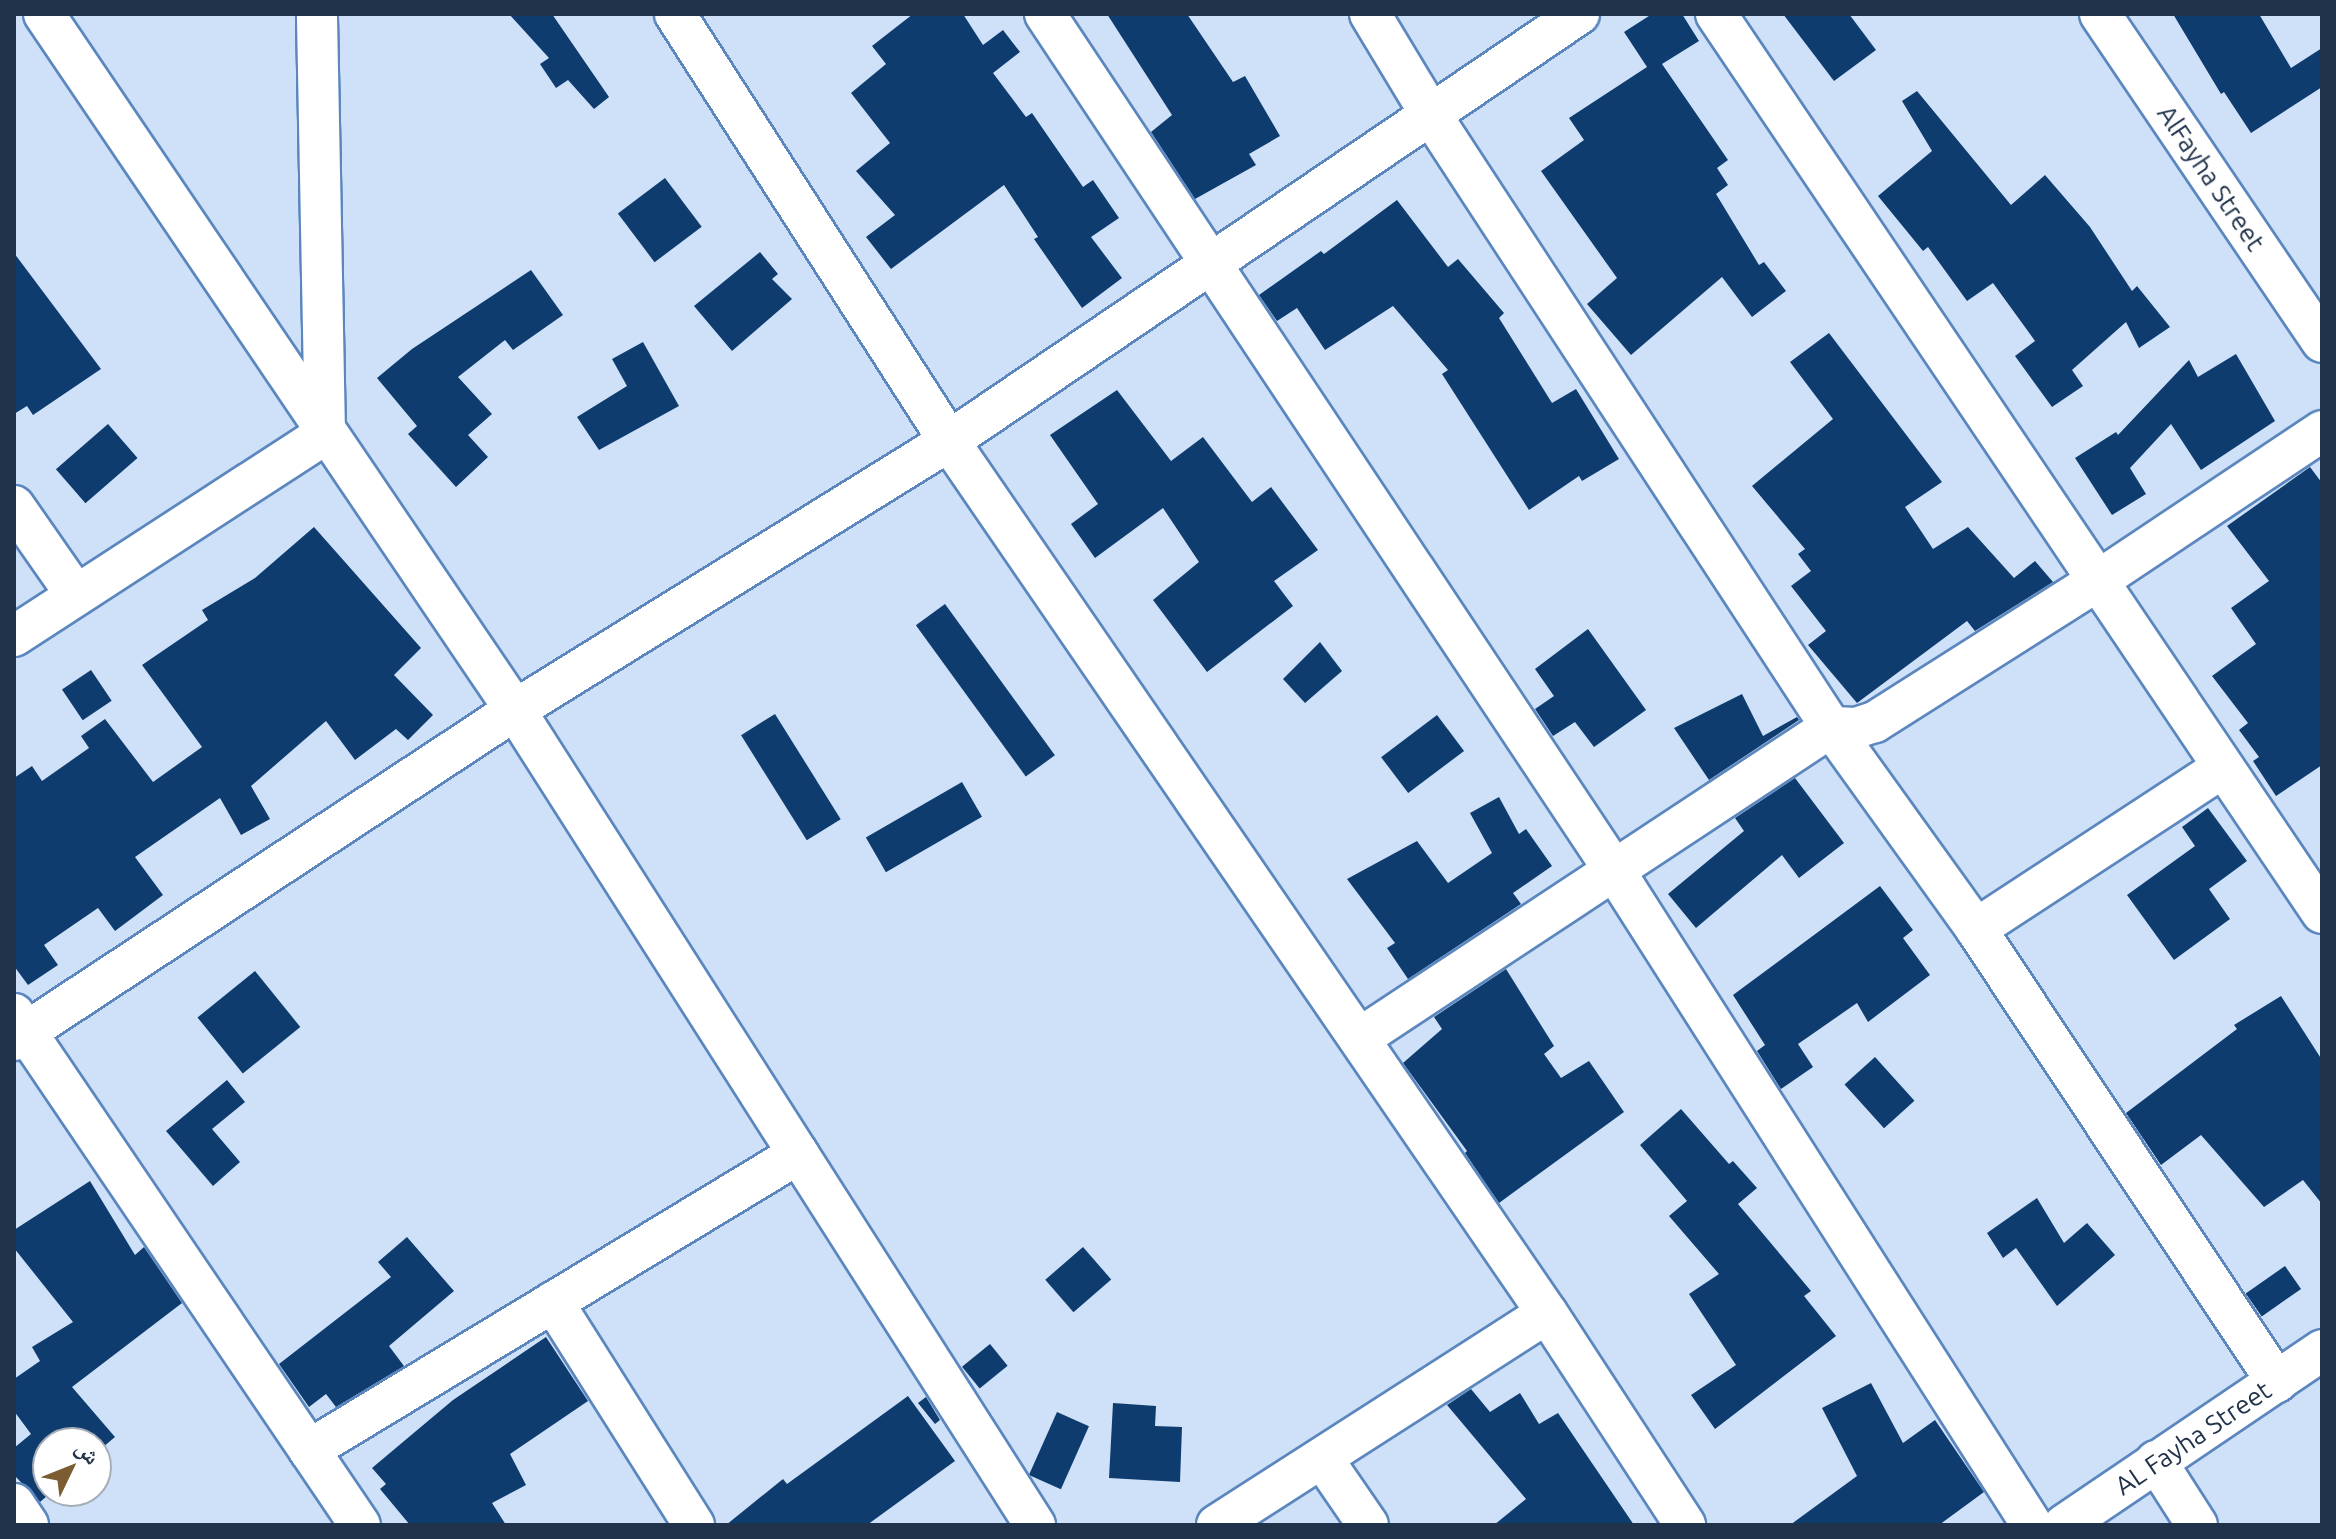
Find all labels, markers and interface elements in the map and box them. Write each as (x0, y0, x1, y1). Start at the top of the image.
street label: AlFayha Street (2151, 99, 2271, 257)
street label: AL Fayha Street (2109, 1374, 2277, 1502)
north arrow (32, 1427, 112, 1507)
text: ش (71, 1435, 106, 1469)

